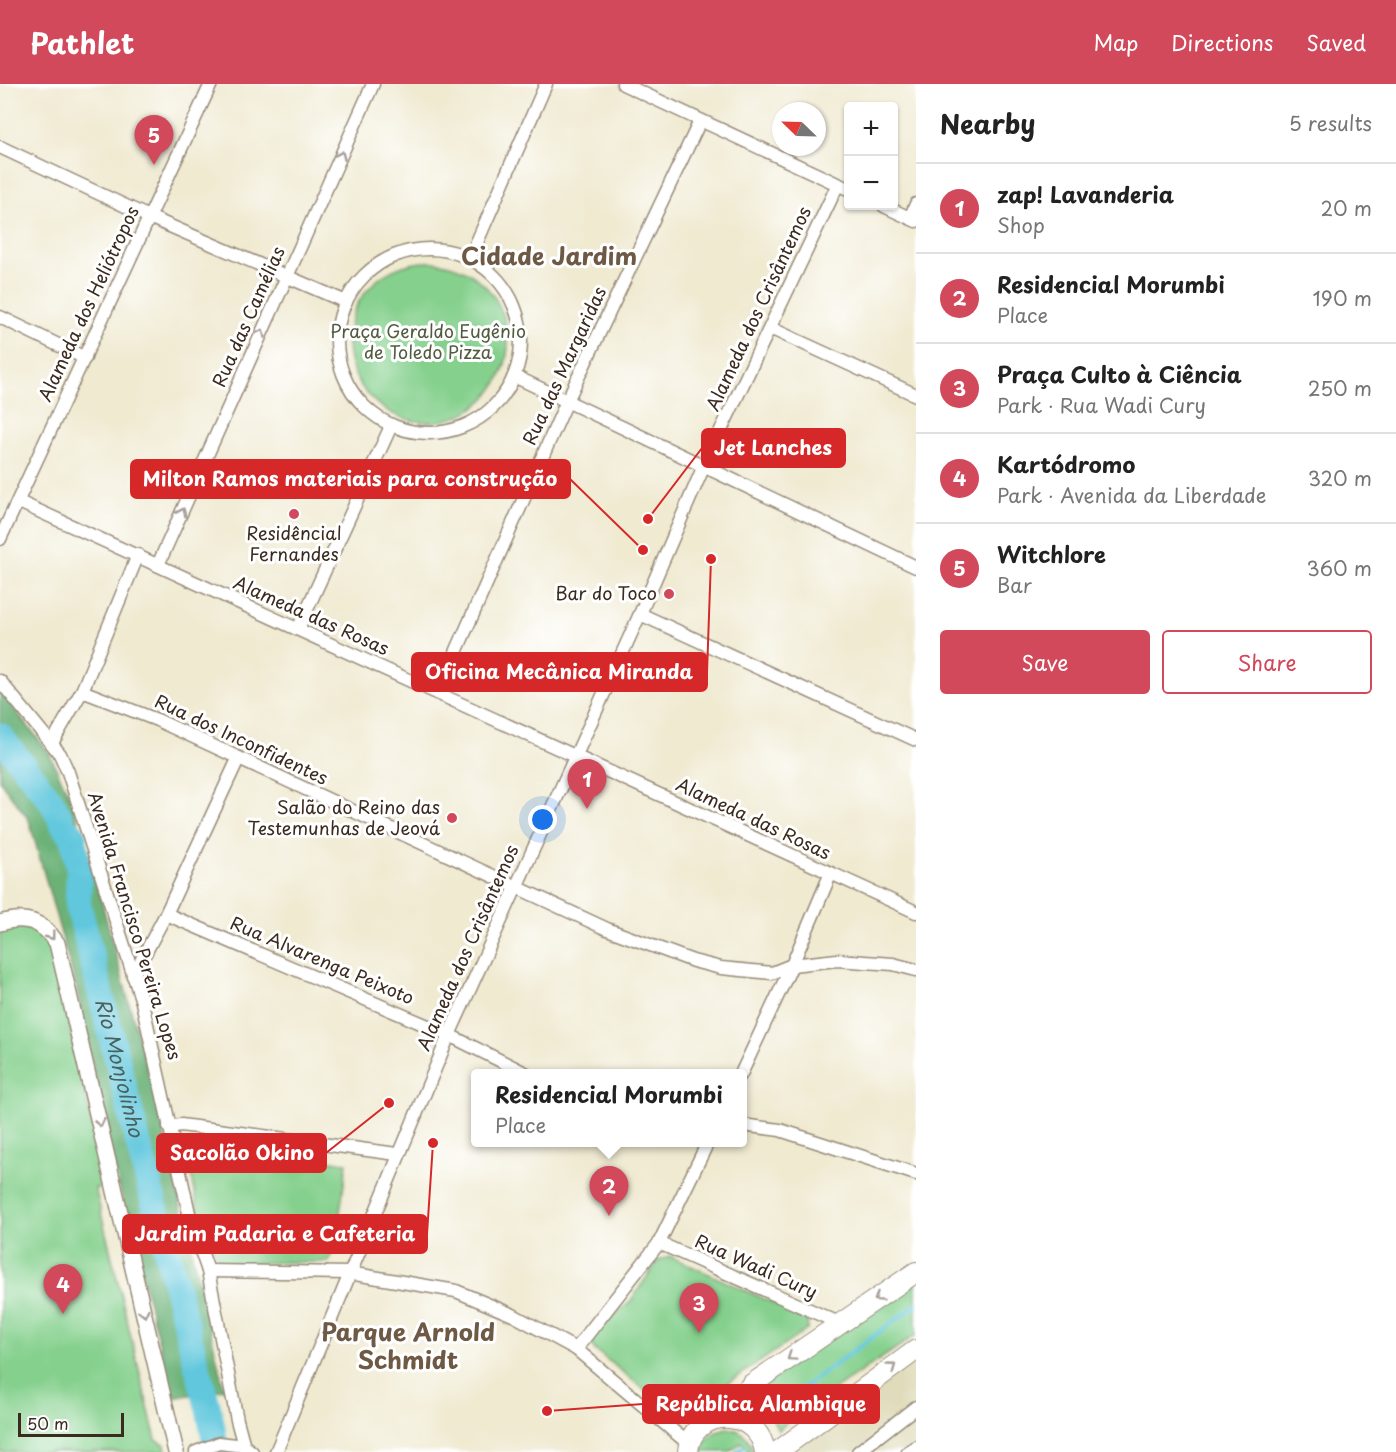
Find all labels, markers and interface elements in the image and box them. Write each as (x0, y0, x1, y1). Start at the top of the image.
text: Pathlet (30, 21, 134, 64)
text: Map (1093, 26, 1138, 58)
text: Directions (1171, 26, 1273, 58)
text: Saved (1306, 26, 1366, 58)
north arrow (772, 102, 826, 156)
map controls (844, 102, 898, 210)
button: + (844, 102, 898, 156)
text: Nearby (940, 104, 1035, 143)
text: 5 results (1289, 108, 1372, 138)
pin: 5 (134, 116, 174, 165)
one-way arrow (334, 151, 346, 162)
button: − (844, 156, 898, 210)
text: zap! Lavanderia (997, 177, 1174, 210)
text: 1 (955, 193, 964, 223)
text: 20 m (1320, 193, 1372, 223)
street label: Alameda dos Heliótropos (30, 201, 145, 406)
street label: Alameda dos Crisântemos (698, 202, 817, 415)
text: Shop (997, 210, 1045, 240)
district label: Cidade Jardim (461, 237, 637, 273)
street label: Rua das Camélias (205, 242, 291, 391)
text: Residencial Morumbi (997, 267, 1225, 300)
street label: Rua das Margaridas (515, 282, 612, 449)
text: 2 (952, 283, 967, 313)
text: 190 m (1313, 283, 1372, 313)
text: Place (997, 300, 1048, 330)
park label: Praça Geraldo Eugênio de Toledo Pizza (330, 317, 526, 365)
one-way arrow (254, 329, 266, 340)
text: Praça Culto à Ciência (997, 357, 1242, 390)
text: 3 (953, 373, 966, 403)
text: 250 m (1308, 373, 1372, 403)
text: Park · Rua Wadi Cury (997, 390, 1206, 420)
callout: Jet Lanches (702, 429, 845, 467)
text: Jet Lanches (714, 432, 832, 462)
text: Kartódromo (997, 447, 1135, 480)
callout: Milton Ramos materiais para construção (131, 460, 570, 498)
text: Milton Ramos materiais para construção (143, 463, 557, 493)
text: 4 (953, 463, 966, 493)
text: 320 m (1308, 463, 1372, 493)
text: Park · Avenida da Liberdade (997, 480, 1266, 510)
one-way arrow (175, 507, 187, 518)
marker: Residêncial Fernandes (287, 507, 301, 521)
place label: Residêncial Fernandes (246, 519, 342, 567)
text: Witchlore (997, 537, 1106, 570)
text: 5 (953, 553, 966, 583)
text: 360 m (1306, 553, 1372, 583)
street label: Alameda das Rosas (229, 568, 394, 661)
text: Bar (997, 570, 1032, 600)
place label: Bar do Toco (555, 579, 657, 606)
marker: Bar do Toco (662, 587, 676, 601)
button: Save (940, 630, 1150, 694)
button: Share (1162, 630, 1372, 694)
callout: Oficina Mecânica Miranda (412, 653, 707, 691)
text: Oficina Mecânica Miranda (425, 656, 693, 686)
street label: Rua dos Inconfidentes (151, 687, 333, 791)
pin: 1 (568, 760, 606, 809)
street label: Alameda das Rosas (672, 770, 835, 865)
street label: Avenida Francisco Pereira Lopes (82, 788, 189, 1063)
place label: Salão do Reino das Testemunhas de Jeová (247, 793, 440, 841)
your location (528, 805, 557, 834)
marker: Salão do Reino das Testemunhas de Jeová (445, 811, 459, 825)
street label: Alameda dos Crisântemos (409, 840, 524, 1055)
street label: Rua Alvarenga Peixoto (227, 909, 419, 1011)
one-way arrow (44, 929, 55, 940)
water label: Rio Monjolinho (88, 995, 153, 1142)
popup (471, 1069, 747, 1147)
text: Residencial Morumbi (495, 1077, 723, 1110)
text: Place (495, 1110, 546, 1140)
one-way arrow (93, 1118, 106, 1128)
callout: Sacolão Okino (157, 1134, 326, 1172)
text: Sacolão Okino (170, 1137, 314, 1167)
pin: 2 (590, 1166, 628, 1216)
callout: Jardim Padaria e Cafeteria (123, 1215, 427, 1253)
text: Jardim Padaria e Cafeteria (134, 1218, 416, 1248)
street label: Rua Wadi Cury (691, 1227, 822, 1305)
pin: 4 (44, 1264, 82, 1314)
pin: 3 (680, 1284, 718, 1333)
one-way arrow (873, 1291, 884, 1302)
one-way arrow (137, 1308, 150, 1318)
district label: Parque Arnold Schmidt (321, 1313, 495, 1377)
one-way arrow (787, 1350, 798, 1361)
one-way arrow (885, 1364, 896, 1375)
callout: República Alambique (643, 1385, 879, 1423)
text: República Alambique (656, 1388, 866, 1418)
scale bar (18, 1410, 124, 1438)
text: 50 m (27, 1411, 68, 1435)

